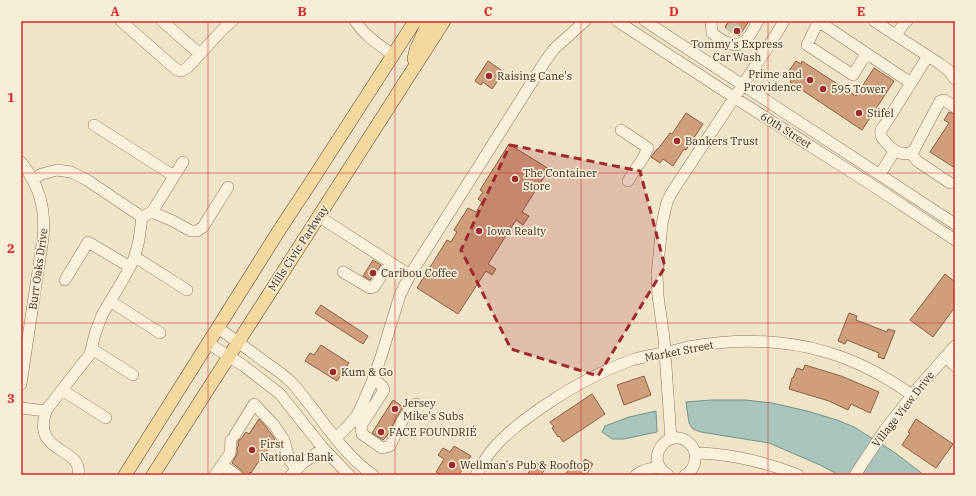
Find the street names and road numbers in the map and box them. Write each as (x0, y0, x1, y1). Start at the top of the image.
street label: 60th Street (758, 109, 814, 151)
street label: Mills Civic Parkway (265, 202, 331, 294)
street label: Burr Oaks Drive (25, 227, 51, 311)
street label: Market Street (643, 337, 715, 365)
street label: Village View Drive (869, 368, 937, 450)

